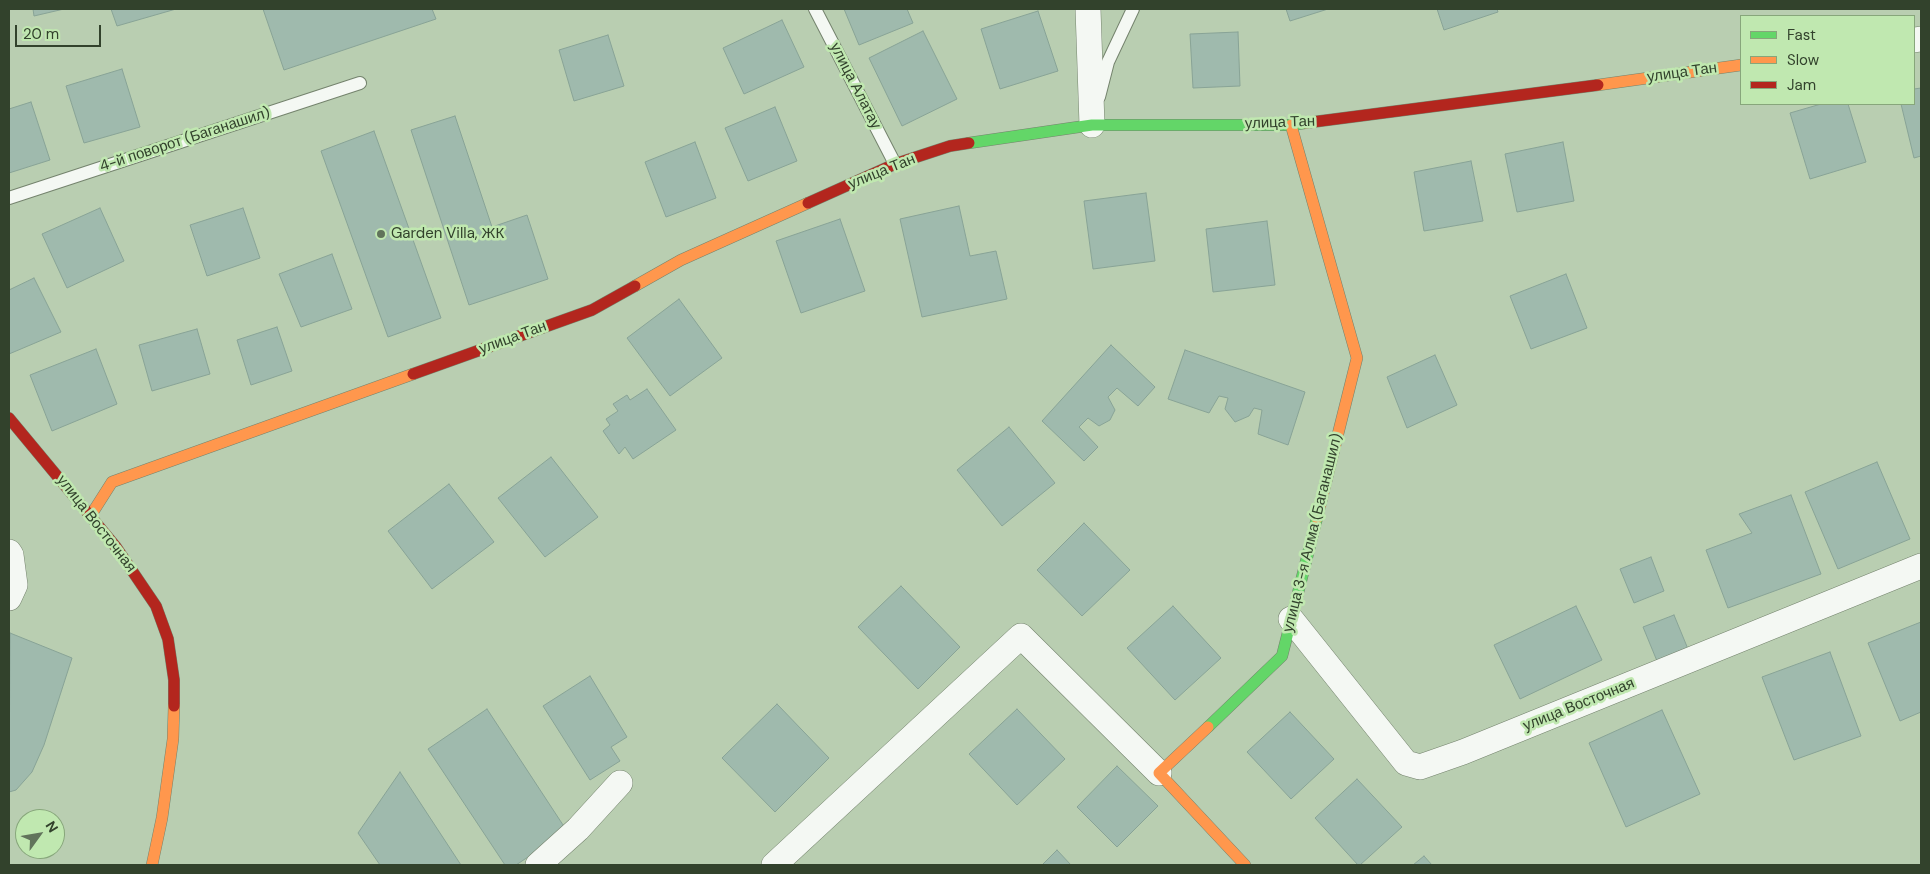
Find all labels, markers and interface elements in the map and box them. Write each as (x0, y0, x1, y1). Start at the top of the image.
scale bar (18, 15, 104, 47)
legend (1740, 15, 1915, 105)
text: 20 m (23, 24, 59, 44)
text: Fast (1787, 25, 1816, 45)
street label: улица Алатау (826, 40, 884, 132)
text: Slow (1787, 50, 1819, 70)
street label: улица Тан (1646, 59, 1718, 87)
text: Jam (1787, 75, 1816, 95)
street label: 4-й поворот (Баганашил) (98, 104, 272, 176)
street label: улица Тан (1245, 113, 1315, 133)
street label: улица Тан (846, 150, 918, 194)
place label: Garden Villa, ЖК (391, 225, 504, 243)
marker: Garden Villa, ЖК (375, 228, 387, 240)
street label: улица Тан (477, 318, 549, 358)
street label: улица 3-я Алма (Баганашил) (1280, 432, 1346, 634)
street label: улица Восточная (52, 472, 140, 576)
street label: улица Восточная (1521, 674, 1637, 736)
north arrow (15, 809, 65, 859)
text: N (42, 817, 62, 836)

